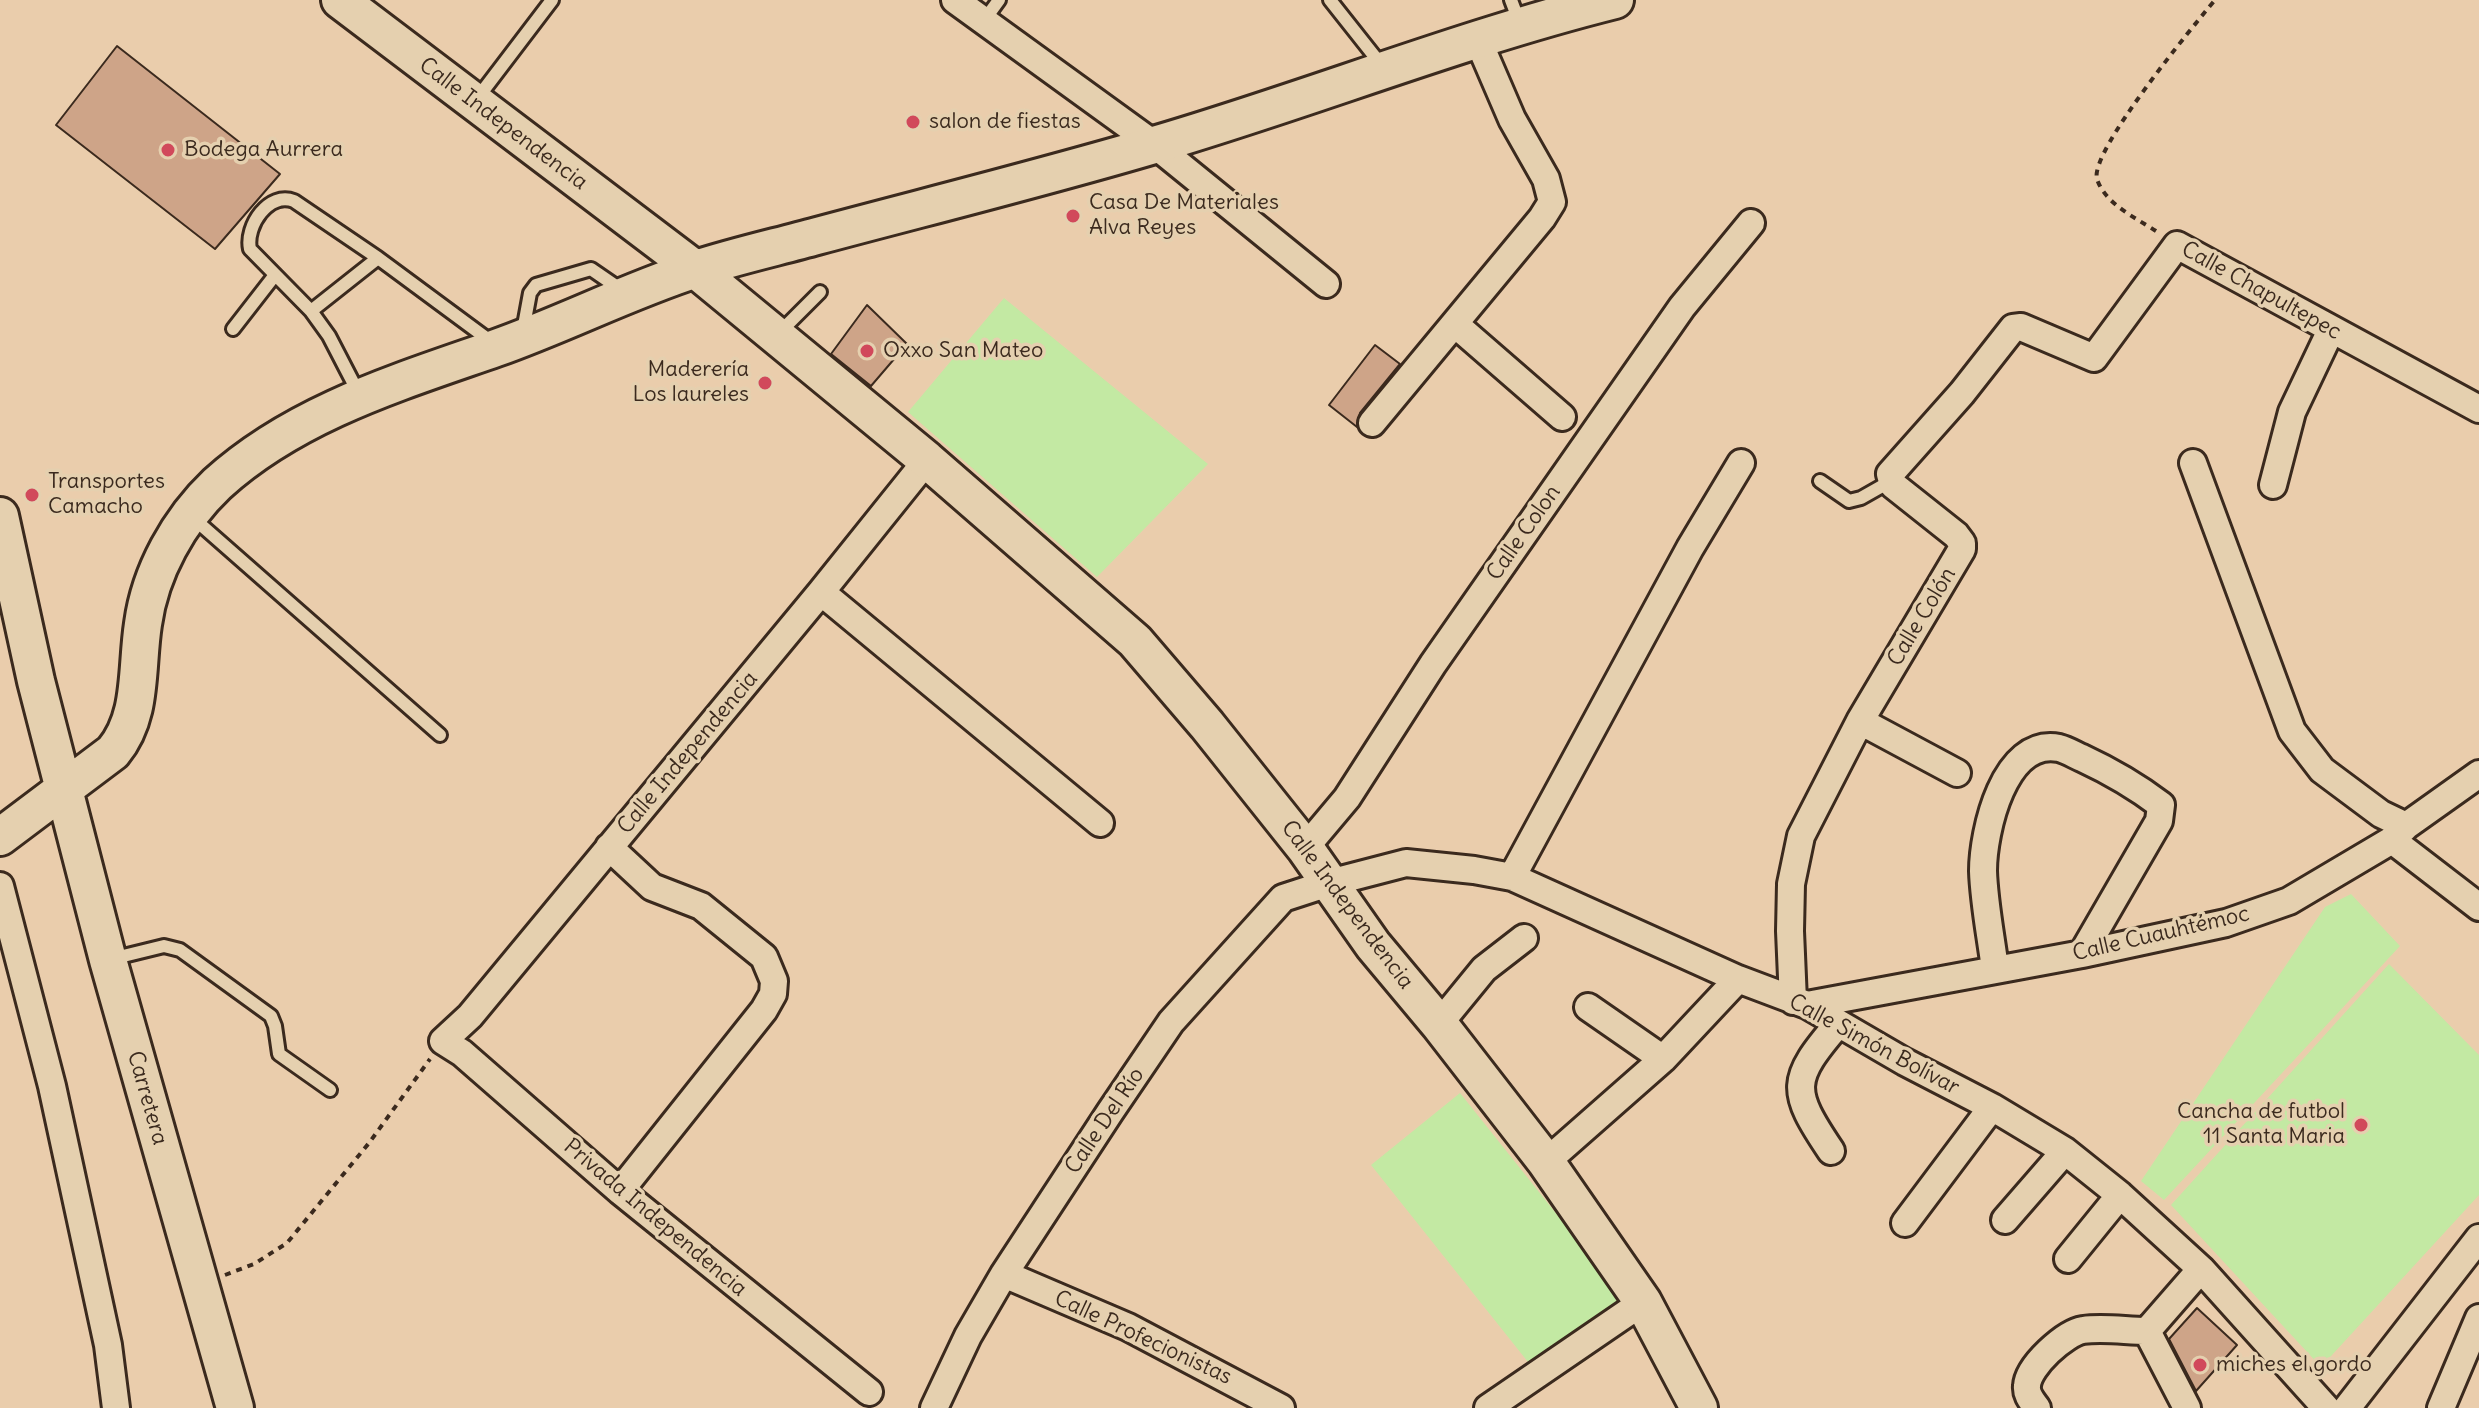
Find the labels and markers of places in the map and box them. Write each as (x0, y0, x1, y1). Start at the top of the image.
place label: salon de fiestas (929, 109, 1081, 135)
marker: salon de fiestas (904, 113, 922, 131)
place label: Bodega Aurrera (184, 137, 343, 163)
marker: Bodega Aurrera (159, 141, 177, 159)
place label: Casa De Materiales Alva Reyes (1089, 190, 1279, 242)
marker: Casa De Materiales Alva Reyes (1064, 207, 1082, 225)
place label: Oxxo San Mateo (883, 338, 1043, 364)
marker: Oxxo San Mateo (858, 342, 876, 360)
place label: Maderería Los laureles (632, 357, 749, 408)
marker: Maderería Los laureles (756, 374, 774, 392)
place label: Transportes Camacho (48, 469, 165, 520)
marker: Transportes Camacho (23, 486, 41, 504)
place label: Cancha de futbol 11 Santa Maria (2177, 1099, 2345, 1150)
marker: Cancha de futbol 11 Santa Maria (2352, 1116, 2370, 1134)
place label: miches el gordo (2216, 1352, 2372, 1378)
marker: miches el gordo (2191, 1356, 2209, 1374)

